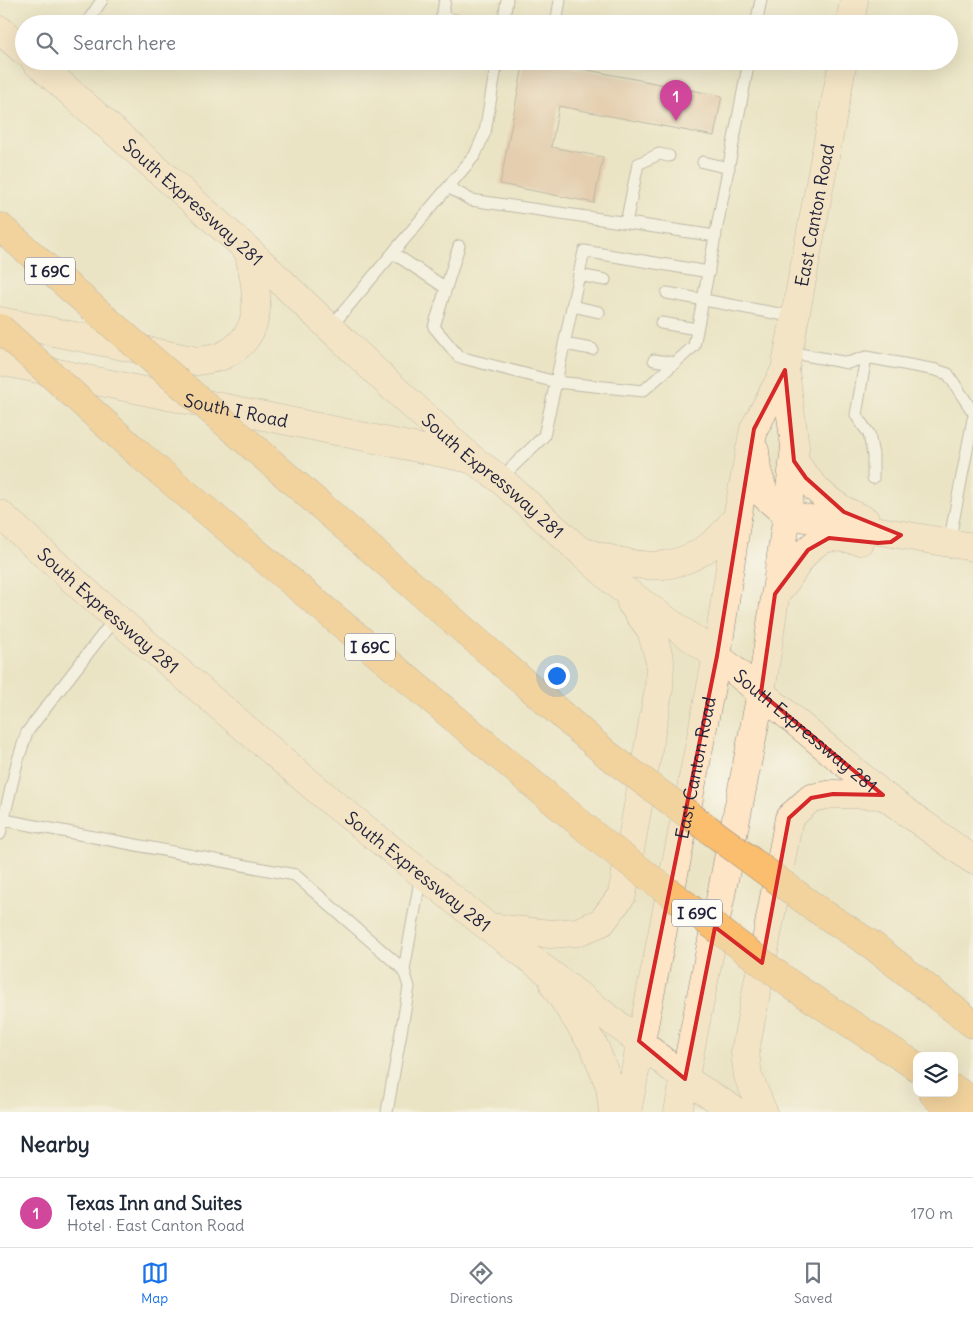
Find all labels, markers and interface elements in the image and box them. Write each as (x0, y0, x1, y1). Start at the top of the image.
search box (15, 15, 958, 70)
icon: search (33, 29, 61, 57)
text: Search here (73, 31, 176, 55)
pin: 1 (660, 80, 692, 121)
street label: South Expressway 281 (119, 133, 269, 270)
street label: East Canton Road (789, 142, 839, 288)
road number: I 69C (25, 258, 75, 284)
street label: South I Road (182, 388, 290, 432)
street label: South Expressway 281 (417, 408, 569, 543)
street label: South Expressway 281 (33, 542, 184, 678)
road number: I 69C (345, 634, 395, 660)
your location (544, 663, 570, 689)
street label: South Expressway 281 (729, 664, 882, 797)
street label: East Canton Road (670, 694, 720, 841)
street label: South Expressway 281 (341, 806, 496, 936)
road number: I 69C (672, 900, 722, 926)
map controls (913, 1052, 958, 1097)
button: layers (913, 1052, 958, 1097)
text: Nearby (20, 1131, 90, 1158)
text: Texas Inn and Suites (67, 1191, 242, 1215)
text: 1 (33, 1203, 39, 1223)
text: 170 m (910, 1203, 953, 1223)
text: Hotel · East Canton Road (67, 1215, 244, 1235)
tab: Map (141, 1259, 169, 1307)
tab: Directions (450, 1259, 513, 1307)
tab: Saved (794, 1259, 832, 1307)

